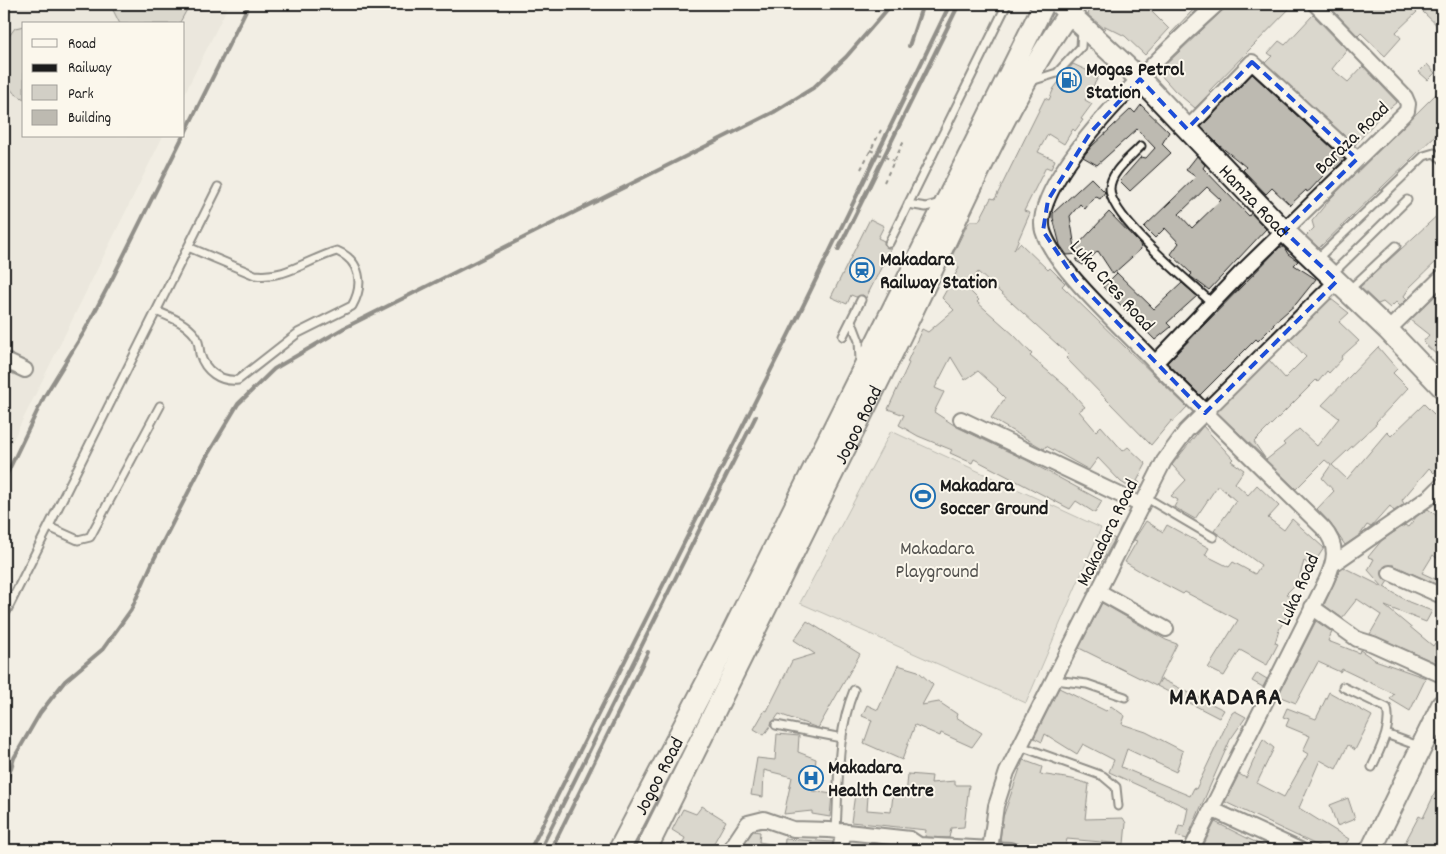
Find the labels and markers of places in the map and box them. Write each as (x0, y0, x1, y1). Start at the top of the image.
place label: Mogas Petrol Station (1086, 57, 1184, 108)
fuel station icon: Mogas Petrol Station (1056, 67, 1082, 93)
place label: Makadara Railway Station (880, 247, 997, 298)
station icon: Makadara Railway Station (849, 257, 875, 283)
place label: Makadara Soccer Ground (940, 473, 1048, 524)
sports icon: Makadara Soccer Ground (910, 483, 936, 509)
place label: Makadara Health Centre (828, 755, 934, 806)
hospital icon: Makadara Health Centre (798, 765, 824, 791)

